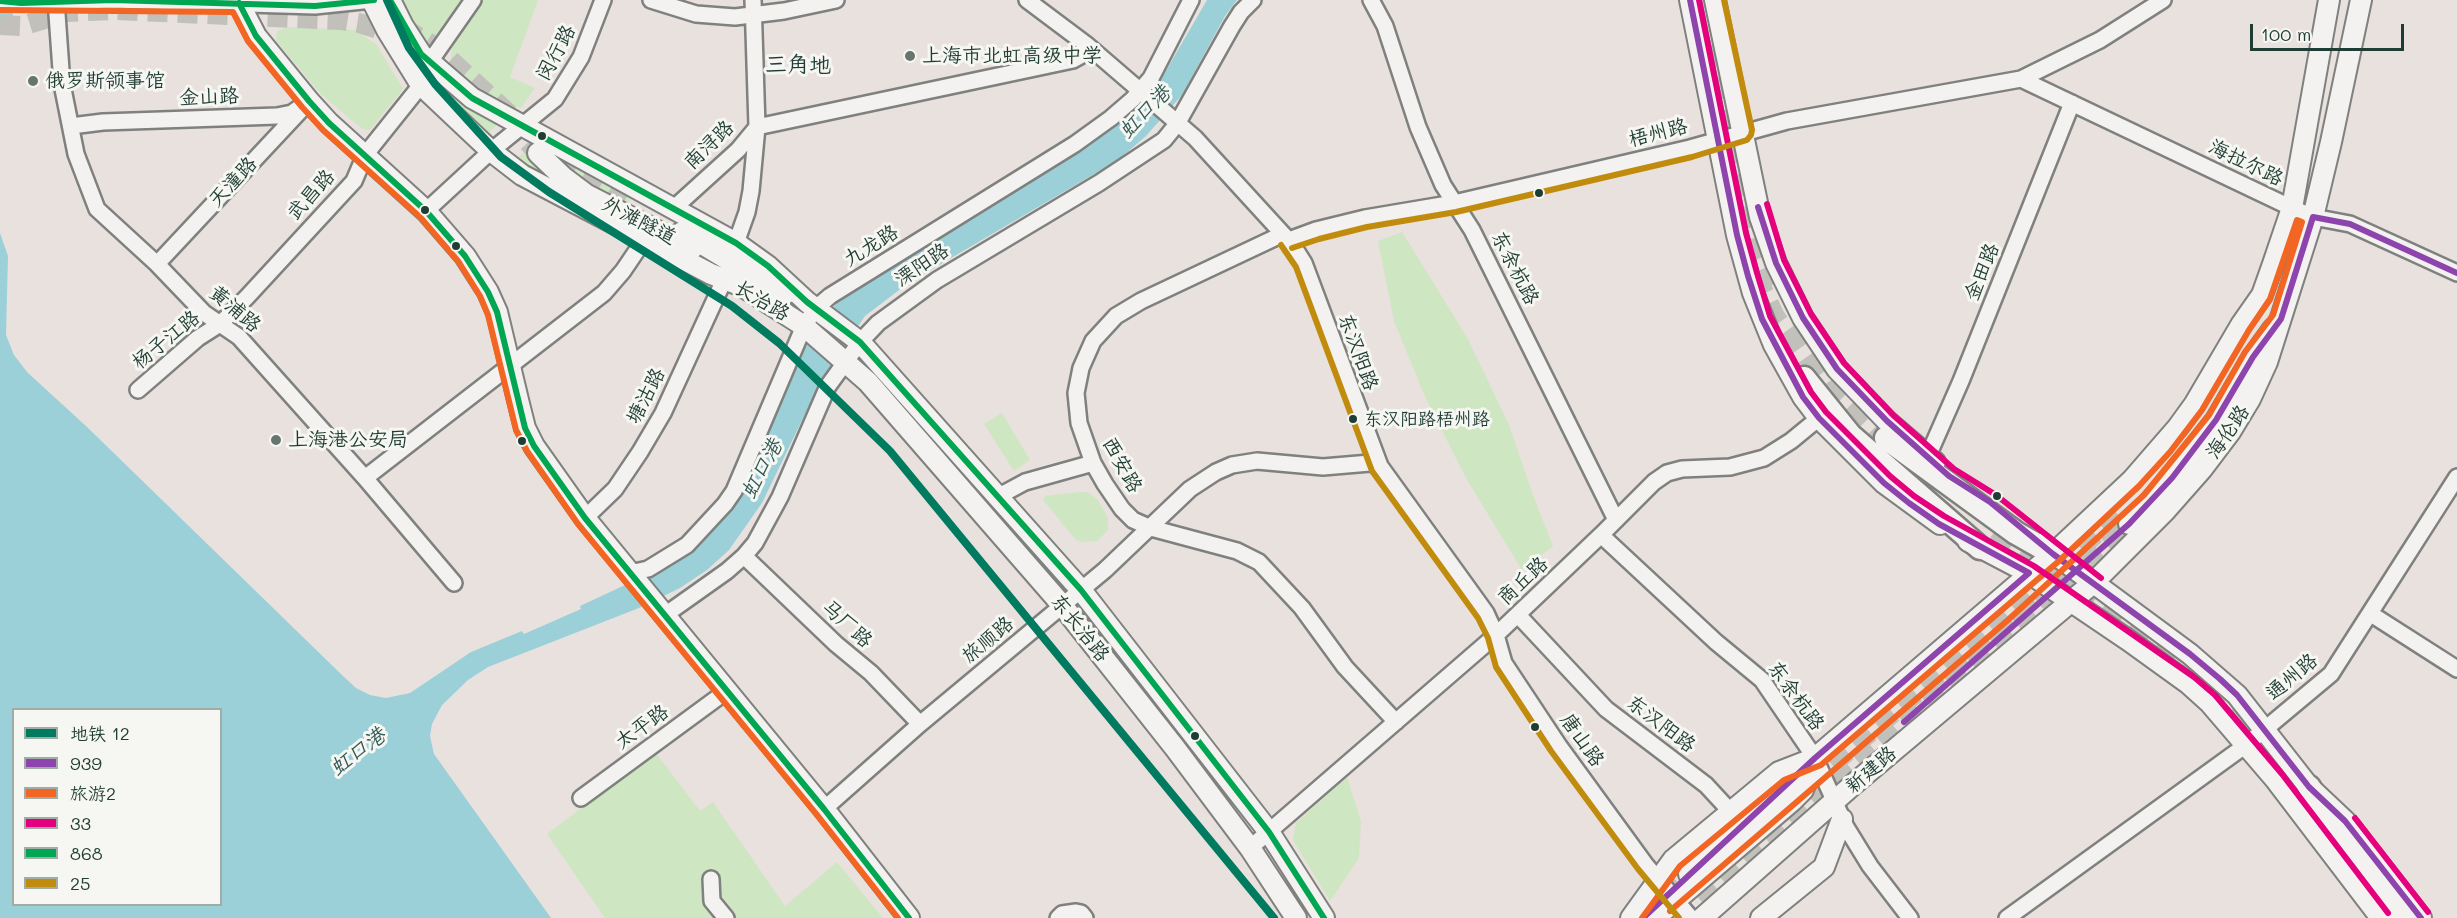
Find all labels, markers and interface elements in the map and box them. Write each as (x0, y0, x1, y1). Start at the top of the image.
scale bar (2253, 12, 2408, 50)
street label: 闵行路 (531, 21, 581, 85)
text: 100 m (2261, 22, 2311, 46)
place label: 上海市北虹高级中学 (922, 44, 1102, 68)
marker: 上海市北虹高级中学 (903, 49, 917, 63)
district label: 三角地 (765, 52, 831, 78)
place label: 俄罗斯领事馆 (45, 69, 165, 93)
marker: 俄罗斯领事馆 (26, 74, 40, 88)
water label: 虹口港 (1114, 81, 1176, 143)
street label: 金山路 (179, 84, 239, 110)
street label: 梧州路 (1626, 114, 1690, 152)
street label: 南浔路 (679, 116, 739, 174)
unlabelled marker (536, 130, 548, 142)
street label: 海拉尔路 (2205, 135, 2287, 191)
street label: 天潼路 (204, 152, 262, 212)
street label: 武昌路 (282, 165, 340, 225)
unlabelled marker (1533, 187, 1545, 199)
street label: 外滩隧道 (598, 192, 680, 250)
unlabelled marker (419, 204, 431, 216)
street label: 九龙路 (839, 220, 903, 272)
street label: 东余杭路 (1486, 227, 1544, 309)
street label: 溧阳路 (890, 238, 954, 292)
unlabelled marker (450, 240, 462, 252)
street label: 金田路 (1960, 240, 2004, 304)
street label: 长治路 (730, 276, 794, 326)
street label: 黄浦路 (204, 281, 266, 337)
street label: 杨子江路 (127, 306, 205, 374)
street label: 东汉阳路 (1333, 310, 1383, 394)
street label: 塘沽路 (622, 364, 670, 428)
street label: 海伦路 (2201, 400, 2255, 464)
place label: 东汉阳路梧州路 (1364, 408, 1490, 430)
marker: 东汉阳路梧州路 (1347, 413, 1359, 425)
place label: 上海港公安局 (288, 428, 408, 452)
marker: 上海港公安局 (269, 433, 283, 447)
street label: 西安路 (1097, 433, 1147, 497)
unlabelled marker (516, 435, 528, 447)
water label: 虹口港 (736, 435, 788, 503)
unlabelled marker (1991, 490, 2003, 502)
street label: 商丘路 (1493, 552, 1553, 610)
street label: 东长治路 (1046, 589, 1114, 667)
street label: 马厂路 (817, 595, 877, 653)
street label: 旅顺路 (957, 612, 1019, 668)
street label: 通州路 (2261, 649, 2323, 705)
street label: 东余杭路 (1763, 657, 1829, 735)
street label: 东汉阳路 (1622, 690, 1700, 758)
street label: 太平路 (611, 700, 673, 754)
legend (12, 708, 222, 906)
street label: 唐山路 (1555, 709, 1609, 771)
text: 地铁 12 (70, 721, 130, 745)
unlabelled marker (1529, 721, 1541, 733)
water label: 虹口港 (325, 723, 391, 781)
unlabelled marker (1189, 730, 1201, 742)
street label: 新建路 (1840, 741, 1902, 799)
text: 939 (70, 751, 102, 775)
text: 旅游2 (70, 781, 116, 805)
text: 33 (70, 811, 91, 835)
text: 868 (70, 841, 103, 865)
text: 25 (70, 871, 91, 895)

